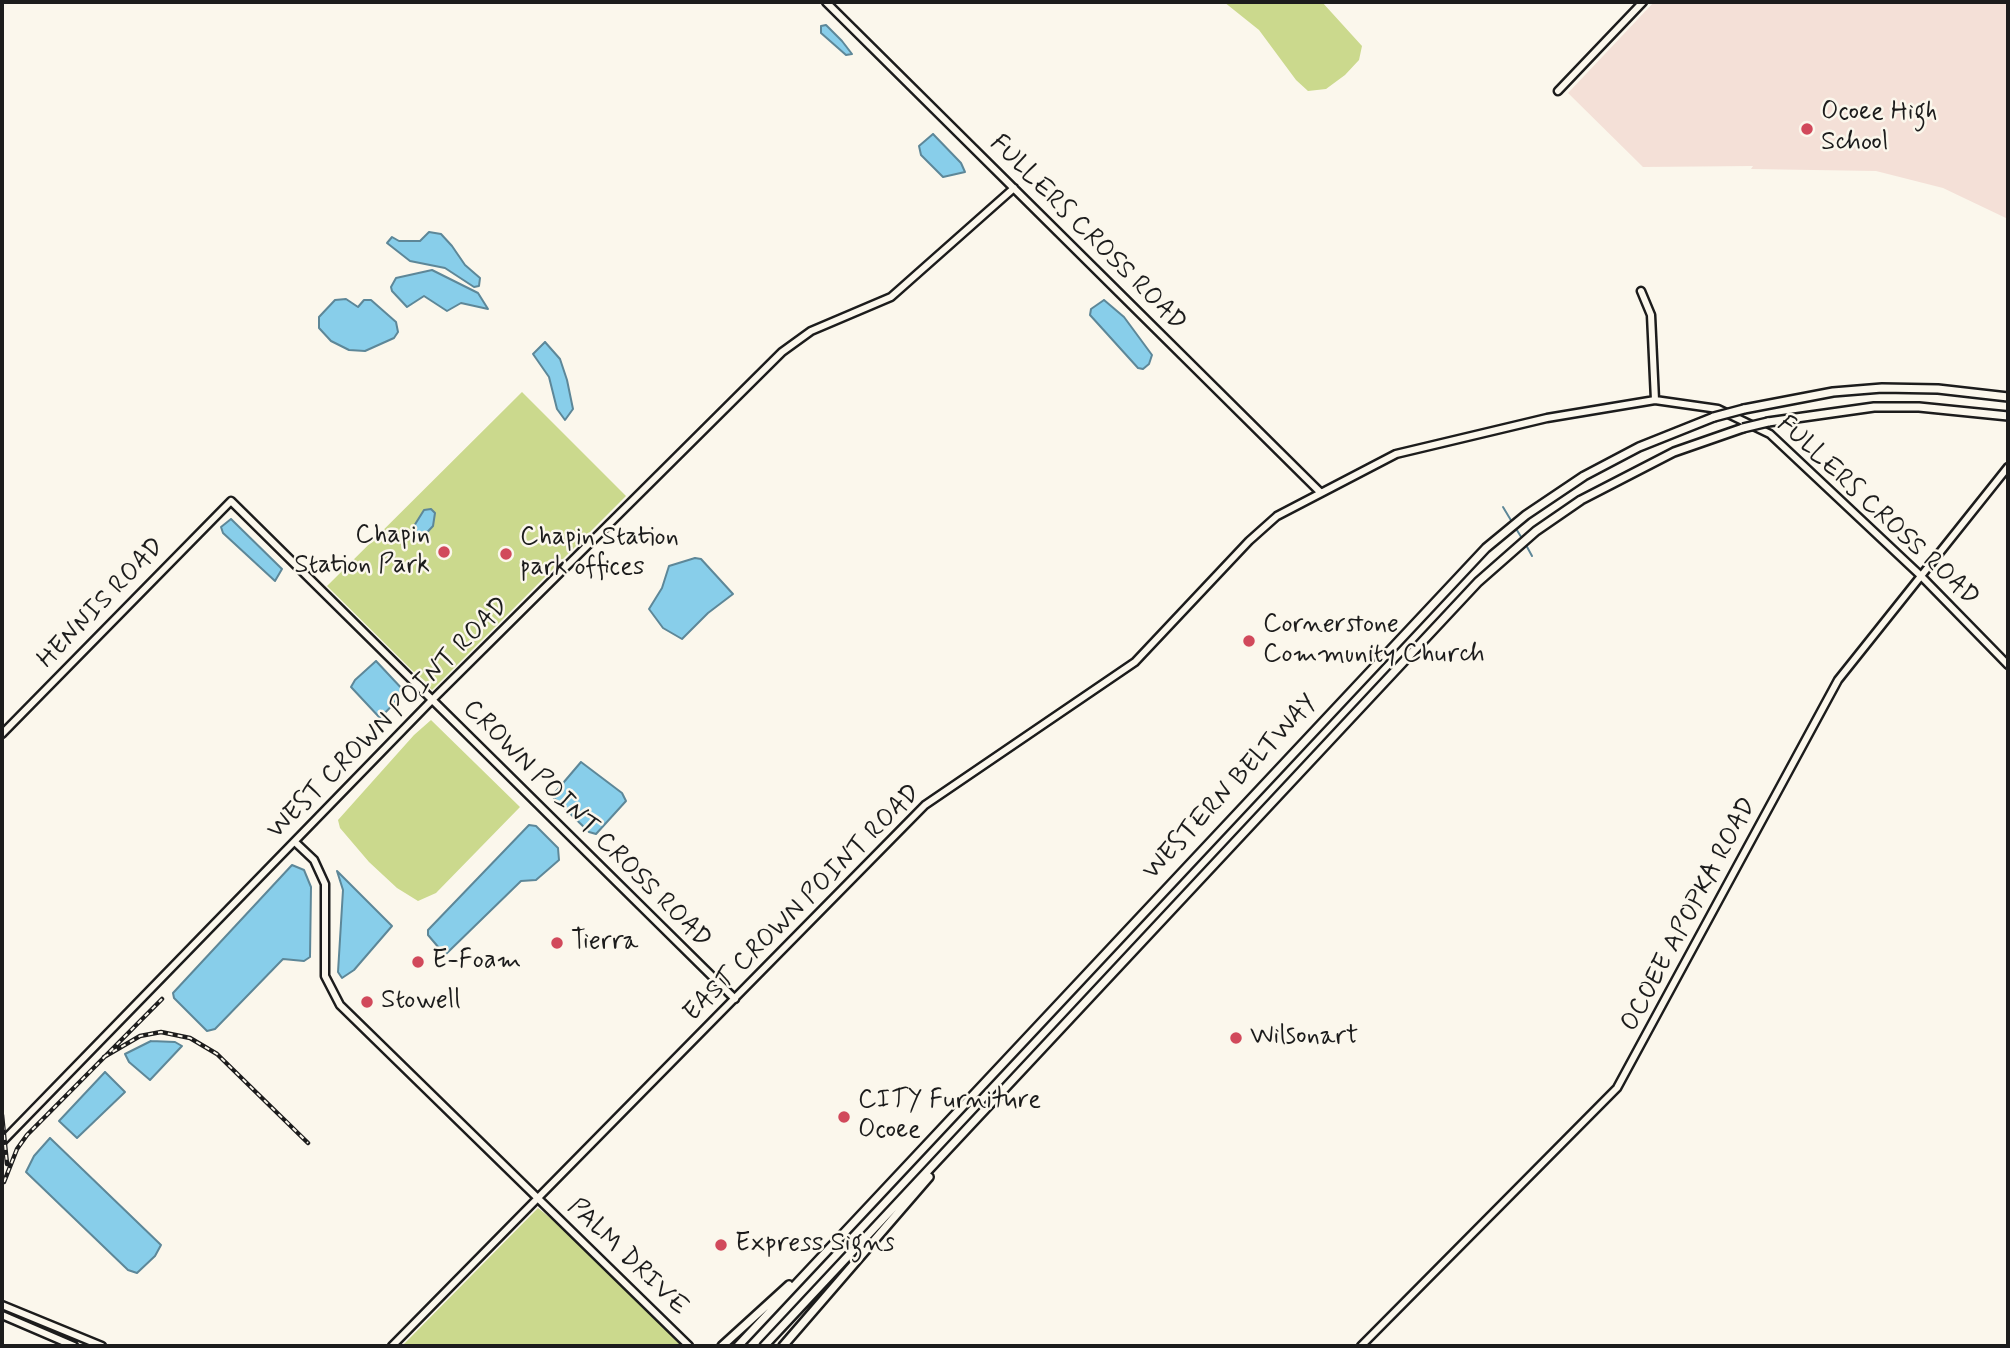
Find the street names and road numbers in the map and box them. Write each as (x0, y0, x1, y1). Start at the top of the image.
street label: FULLERS CROSS ROAD (982, 129, 1192, 339)
street label: FULLERS CROSS ROAD (1769, 410, 1985, 614)
street label: HENNIS ROAD (32, 532, 172, 676)
street label: WEST CROWN POINT ROAD (261, 591, 517, 847)
street label: WESTERN BELTWAY (1137, 689, 1325, 887)
street label: CROWN POINT CROSS ROAD (455, 694, 717, 956)
street label: EAST CROWN POINT ROAD (678, 779, 928, 1029)
street label: OCOEE APOPKA ROAD (1615, 793, 1765, 1037)
street label: PALM DRIVE (560, 1193, 694, 1323)

